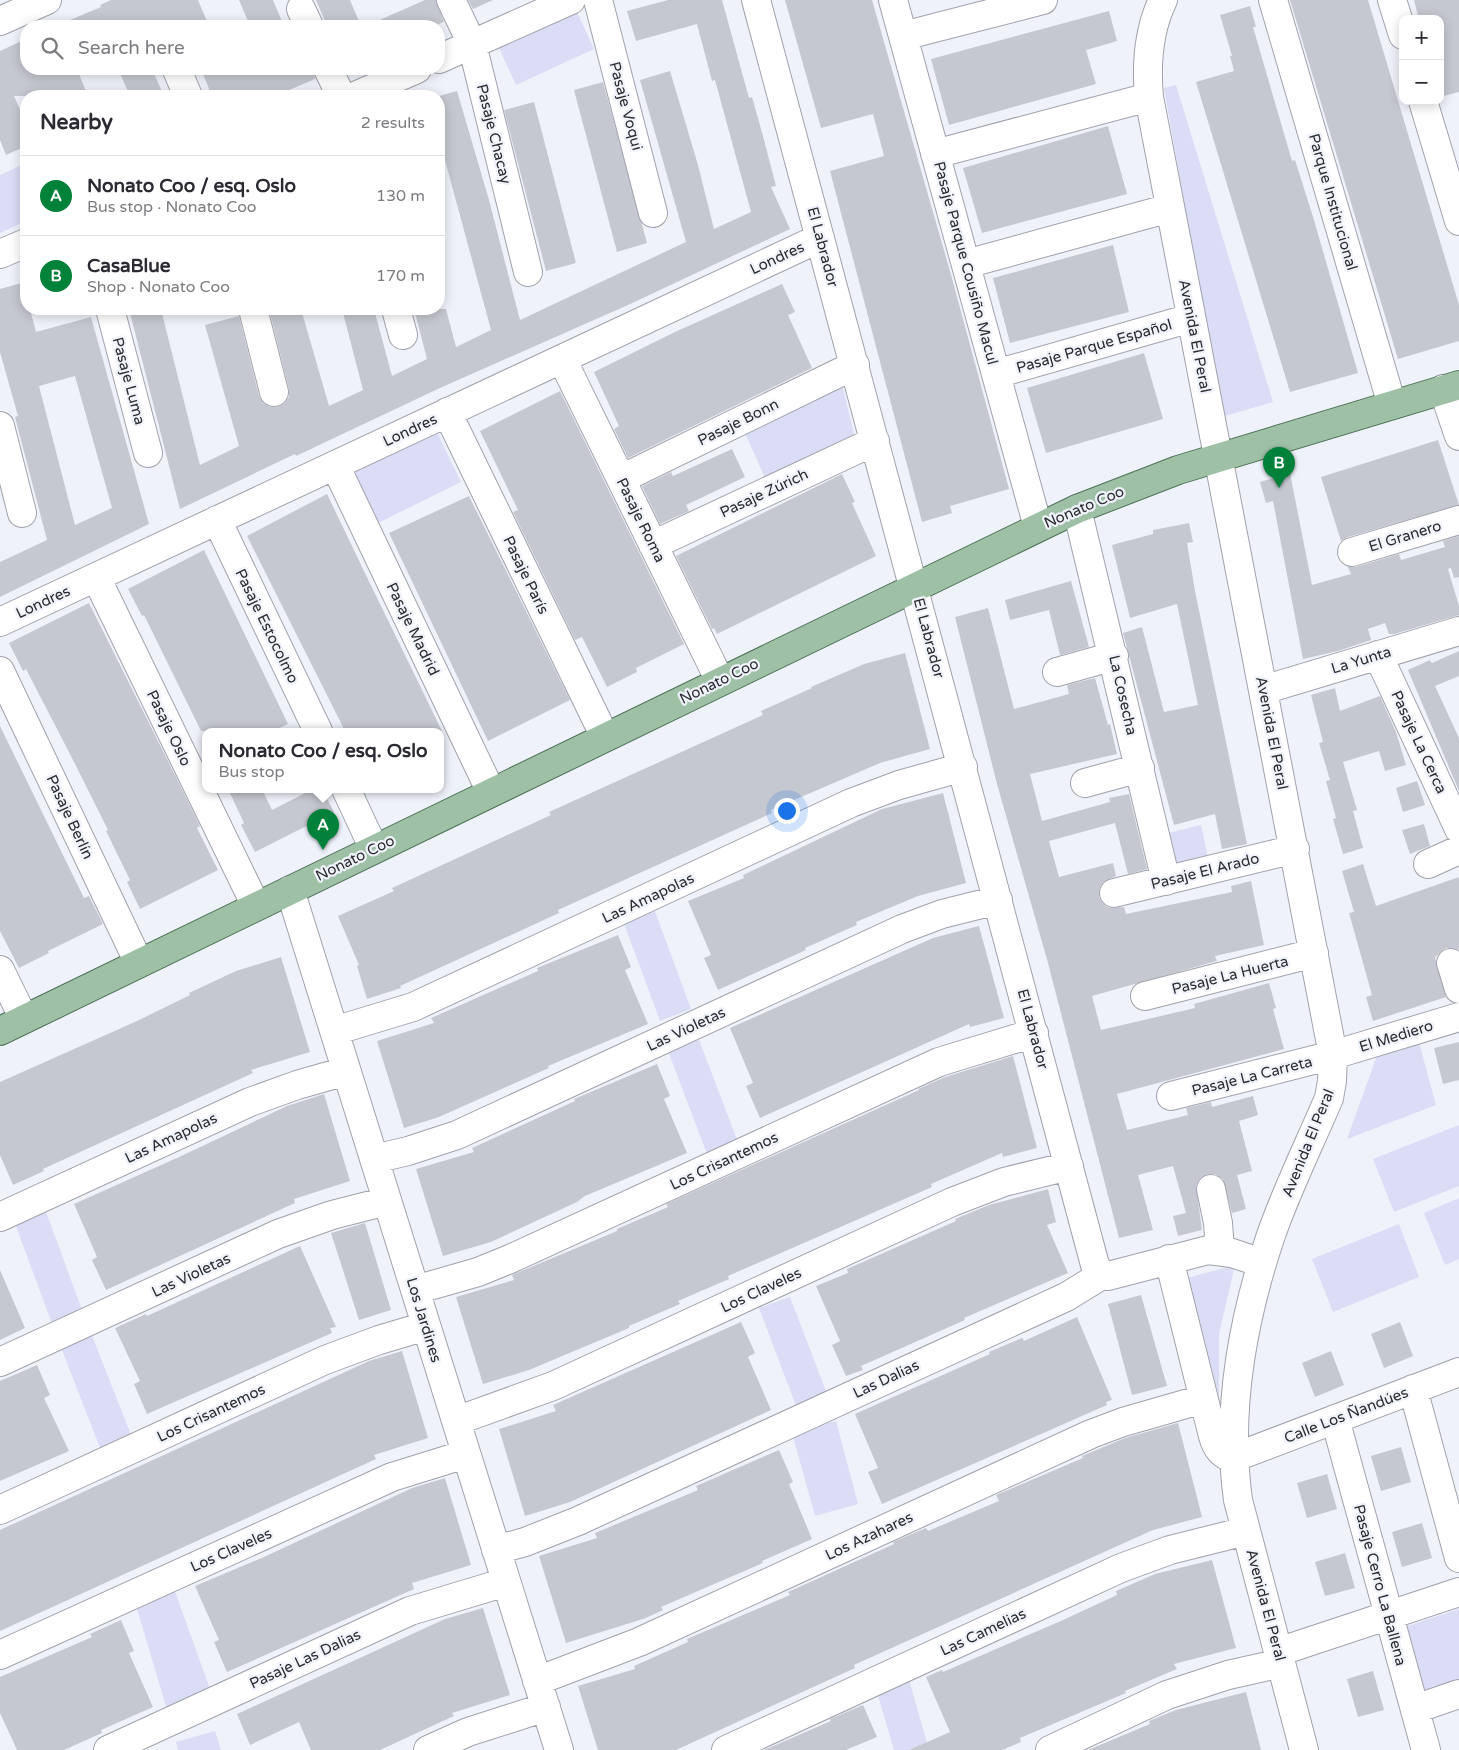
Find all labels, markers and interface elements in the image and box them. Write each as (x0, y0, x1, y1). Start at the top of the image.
map controls (1399, 15, 1444, 105)
button: + (1399, 15, 1444, 60)
search box (20, 20, 445, 75)
icon: search (38, 34, 66, 62)
text: Search here (78, 37, 185, 59)
street label: Pasaje Voqui (606, 60, 646, 152)
button: − (1399, 60, 1444, 105)
street label: Pasaje Chacay (473, 82, 515, 186)
text: Nearby (40, 110, 113, 135)
text: 2 results (361, 113, 425, 133)
street label: Parque Institucional (1305, 132, 1361, 272)
street label: Pasaje Parque Cousiño Macul (930, 159, 1002, 367)
text: Nonato Coo / esq. Oslo (87, 175, 296, 197)
text: A (50, 186, 62, 206)
text: 130 m (376, 186, 425, 206)
text: Bus stop · Nonato Coo (87, 197, 257, 217)
street label: El Labrador (804, 205, 842, 289)
street label: Londres (747, 238, 807, 278)
text: CasaBlue (87, 255, 171, 277)
text: B (50, 266, 62, 286)
text: 170 m (376, 266, 425, 286)
text: Shop · Nonato Coo (87, 277, 230, 297)
street label: Avenida El Peral (1175, 278, 1215, 394)
street label: Pasaje Parque Español (1014, 315, 1174, 377)
street label: Pasaje Luma (109, 335, 149, 427)
street label: Pasaje Bonn (695, 395, 781, 449)
street label: Londres (380, 410, 440, 450)
pin: B (1263, 447, 1295, 488)
street label: Pasaje Zúrich (717, 465, 811, 521)
street label: Pasaje Roma (613, 475, 669, 565)
street label: Nonato Coo (1041, 482, 1127, 532)
street label: El Granero (1366, 516, 1444, 556)
street label: Pasaje París (499, 533, 553, 617)
street label: Pasaje Estocolmo (232, 566, 302, 686)
street label: Pasaje Madrid (383, 580, 443, 678)
street label: Londres (13, 582, 73, 622)
street label: El Labrador (910, 596, 948, 680)
street label: La Yunta (1329, 642, 1393, 678)
street label: La Cosecha (1105, 653, 1141, 737)
street label: Nonato Coo (677, 654, 761, 708)
street label: Avenida El Peral (1252, 675, 1292, 791)
street label: Pasaje Oslo (143, 687, 195, 769)
street label: Pasaje La Cerca (1387, 688, 1451, 796)
popup (202, 728, 444, 793)
text: Nonato Coo / esq. Oslo (219, 740, 427, 762)
text: Bus stop (219, 762, 285, 782)
street label: Pasaje Berlín (43, 772, 97, 862)
your location (774, 798, 800, 824)
pin: A (307, 809, 339, 850)
street label: Nonato Coo (313, 831, 397, 885)
street label: Pasaje El Arado (1149, 849, 1261, 893)
street label: Las Amapolas (599, 869, 697, 927)
street label: Pasaje La Huerta (1170, 952, 1290, 998)
street label: El Labrador (1014, 987, 1052, 1071)
street label: Las Violetas (644, 1003, 728, 1055)
street label: El Mediero (1357, 1016, 1435, 1056)
street label: Pasaje La Carreta (1190, 1052, 1314, 1100)
street label: Avenida El Peral (1278, 1086, 1338, 1200)
street label: Las Amapolas (122, 1109, 220, 1167)
street label: Los Crisantemos (667, 1128, 781, 1194)
street label: Las Violetas (149, 1249, 233, 1301)
street label: Los Claveles (718, 1263, 804, 1317)
street label: Los Jardines (403, 1275, 445, 1365)
street label: Las Dalias (850, 1356, 922, 1402)
street label: Los Crisantemos (154, 1380, 268, 1446)
street label: Calle Los Ñandúes (1281, 1383, 1411, 1447)
street label: Pasaje Cerro La Ballena (1350, 1502, 1410, 1668)
street label: Los Azahares (822, 1508, 916, 1564)
street label: Los Claveles (188, 1524, 274, 1576)
street label: Avenida El Peral (1242, 1547, 1290, 1663)
street label: Las Camelias (937, 1604, 1029, 1660)
street label: Pasaje Las Dalias (246, 1625, 364, 1693)

